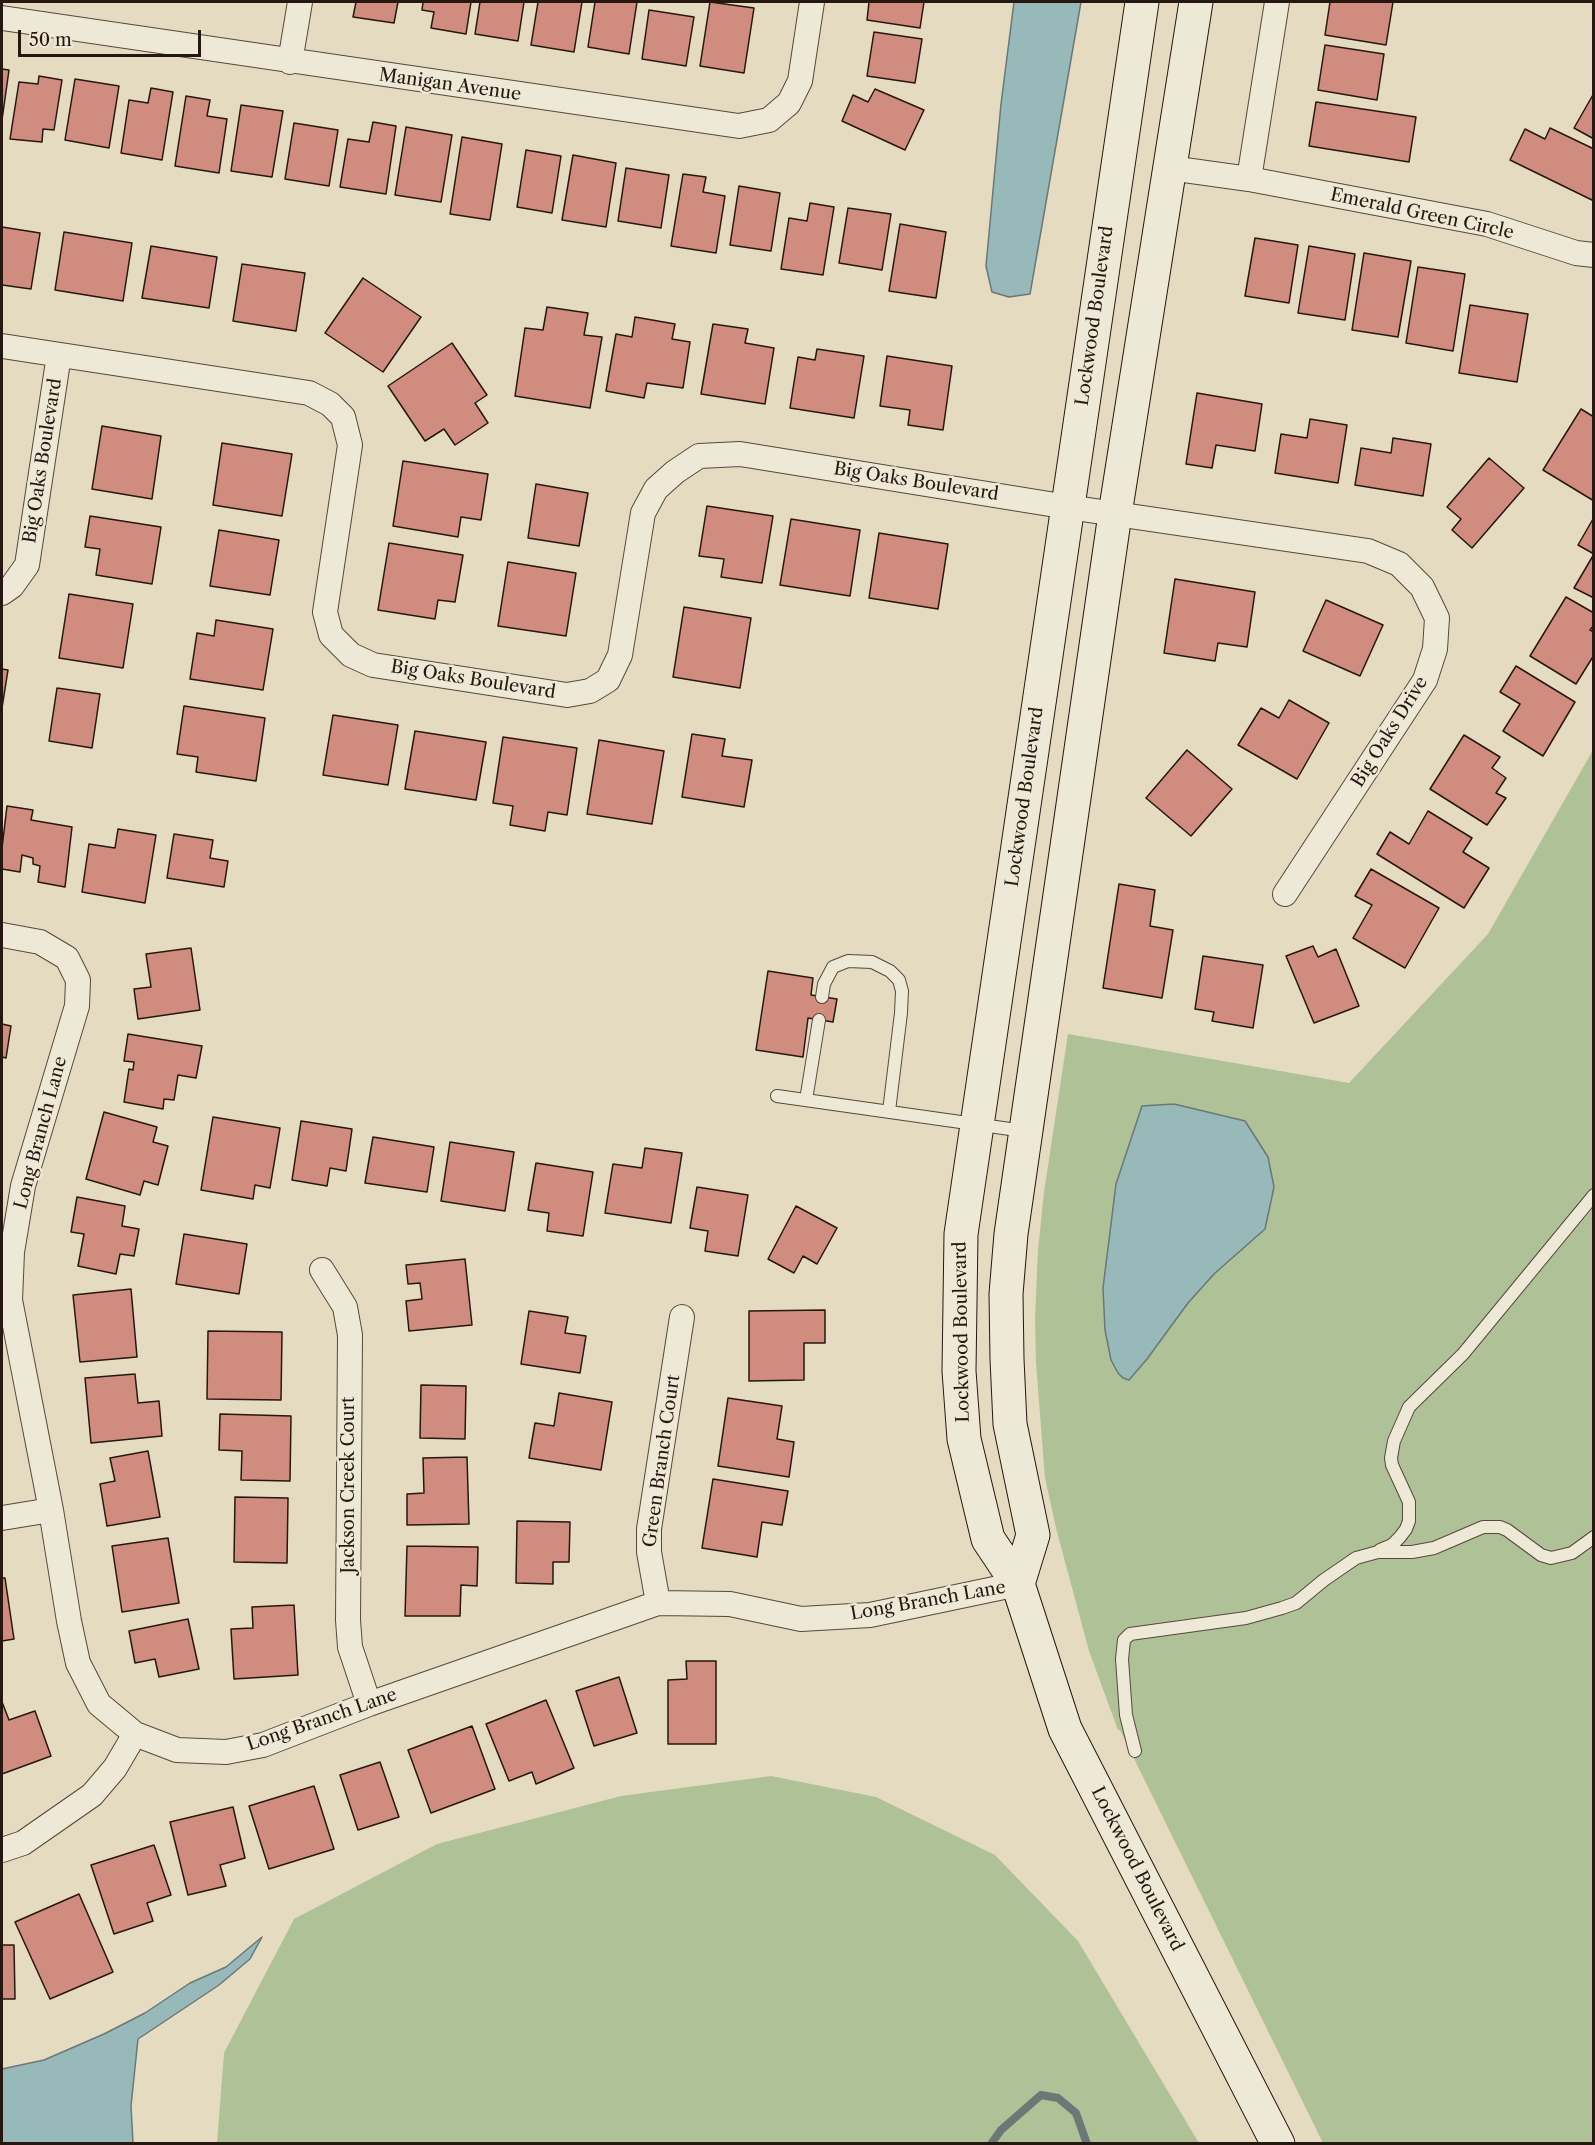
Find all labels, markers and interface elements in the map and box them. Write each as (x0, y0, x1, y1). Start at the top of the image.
scale bar (21, 18, 204, 56)
text: 50 m (29, 29, 72, 51)
street label: Manigan Avenue (378, 64, 522, 106)
street label: Emerald Green Circle (1328, 184, 1516, 244)
street label: Lockwood Boulevard (1072, 225, 1118, 407)
street label: Big Oaks Boulevard (19, 377, 67, 545)
street label: Big Oaks Boulevard (832, 458, 1000, 506)
street label: Big Oaks Boulevard (389, 656, 557, 704)
street label: Big Oaks Drive (1347, 673, 1433, 791)
street label: Lockwood Boulevard (1002, 706, 1048, 888)
street label: Long Branch Lane (10, 1054, 72, 1212)
street label: Lockwood Boulevard (950, 1241, 974, 1423)
street label: Green Branch Court (639, 1373, 685, 1549)
street label: Jackson Creek Court (338, 1397, 360, 1573)
street label: Long Branch Lane (849, 1577, 1007, 1625)
street label: Long Branch Lane (244, 1684, 400, 1756)
street label: Lockwood Boulevard (1086, 1783, 1188, 1955)

